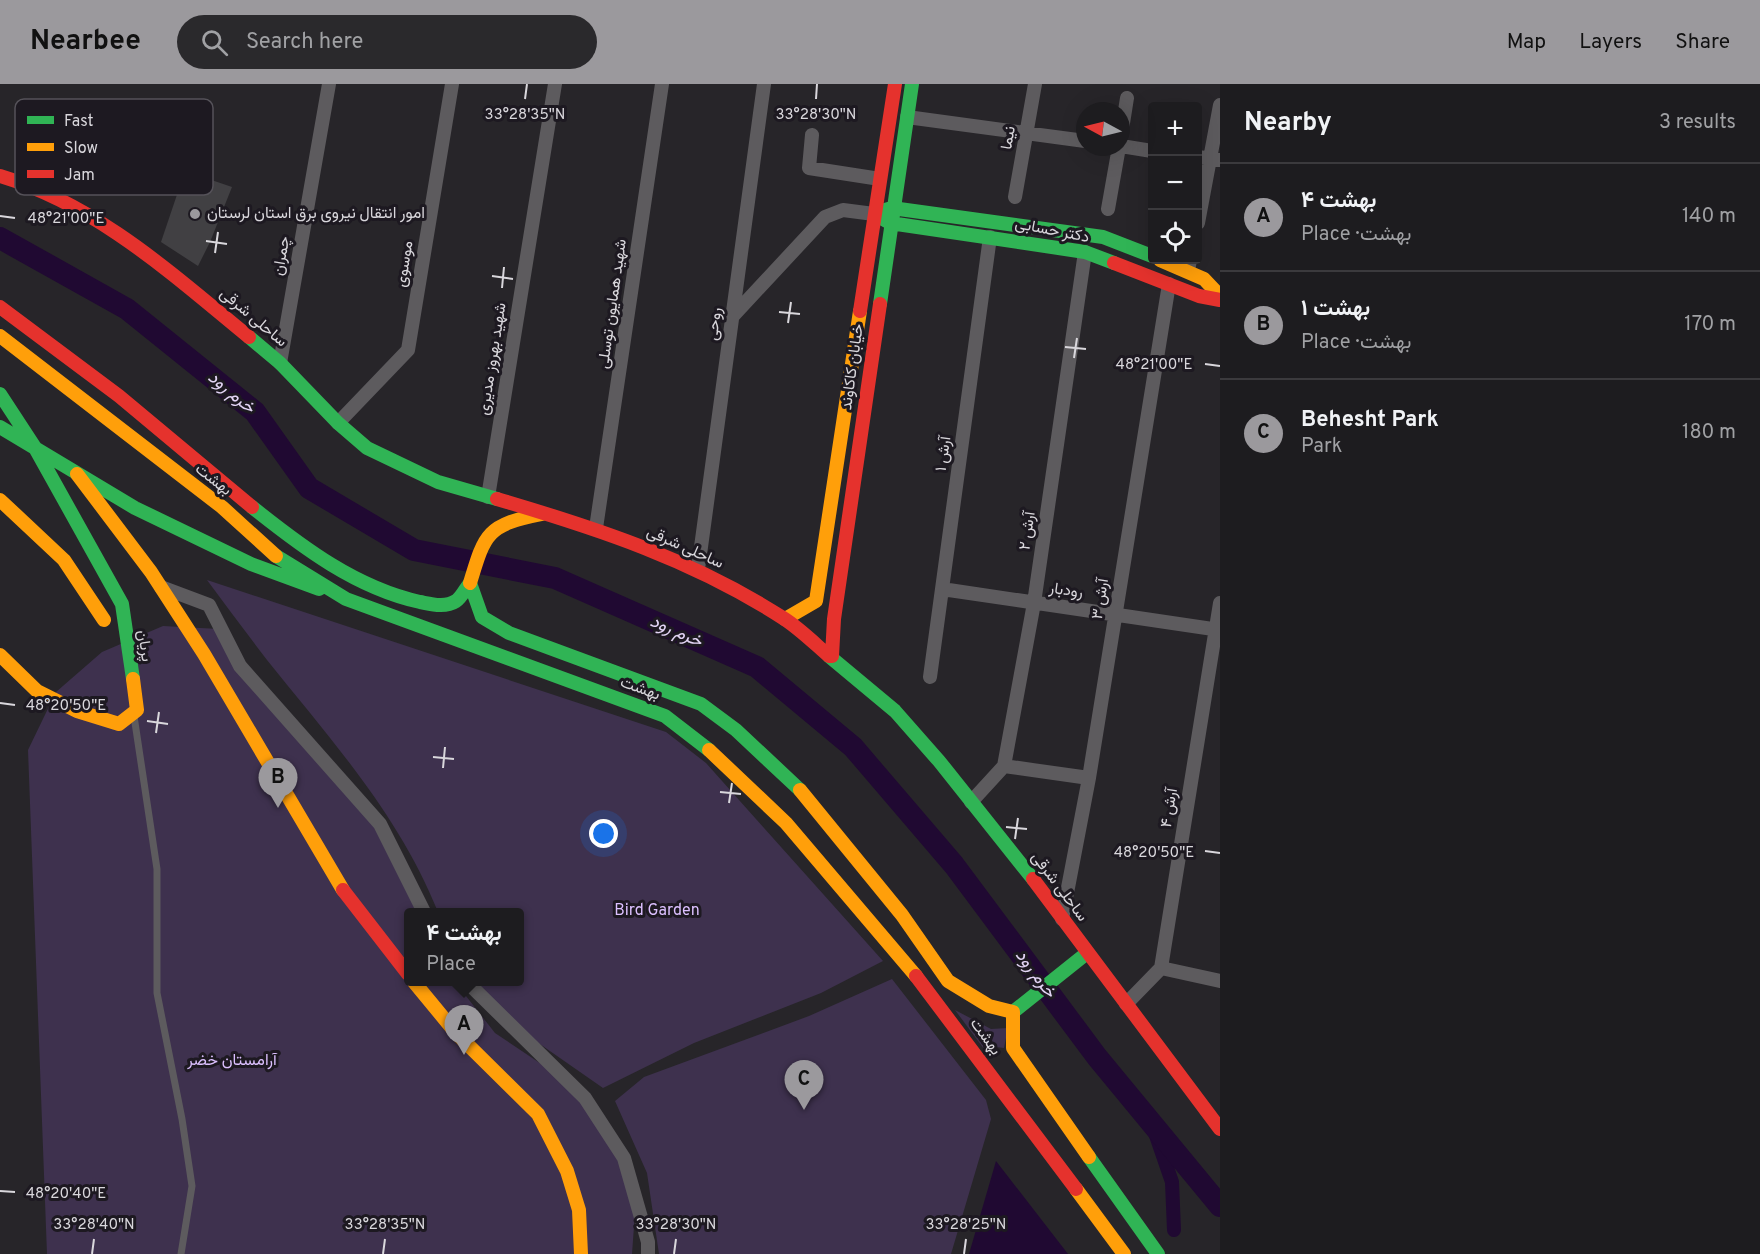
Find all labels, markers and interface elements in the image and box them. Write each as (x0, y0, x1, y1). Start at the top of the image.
search box (177, 15, 597, 69)
text: Nearbee (30, 24, 141, 60)
icon: search (198, 26, 231, 59)
text: Search here (246, 29, 363, 56)
text: Map (1507, 29, 1546, 56)
text: Layers (1579, 29, 1642, 56)
text: Share (1675, 29, 1730, 56)
legend (15, 99, 213, 195)
north arrow (1076, 102, 1130, 156)
map controls (1148, 102, 1202, 264)
button: + (1148, 102, 1202, 156)
text: 33°28'35"N (485, 106, 565, 125)
text: 33°28'30"N (776, 106, 856, 125)
text: Nearby (1244, 107, 1332, 140)
text: 3 results (1659, 110, 1736, 136)
text: Fast (64, 112, 94, 132)
street label: نیما (997, 125, 1021, 151)
text: Slow (64, 139, 98, 159)
button: − (1148, 156, 1202, 210)
text: Jam (64, 166, 95, 186)
text: بهشت ۴ (1301, 188, 1376, 215)
place label: امور انتقال نیروی برق استان لرستان (207, 204, 425, 224)
text: A (1256, 204, 1271, 230)
text: 140 m (1682, 204, 1736, 230)
marker: امور انتقال نیروی برق استان لرستان (188, 207, 202, 221)
text: 48°21'00"E (28, 210, 104, 229)
button: locate (1148, 210, 1202, 264)
street label: دکتر حسابی (1013, 214, 1091, 248)
text: Place · بهشت (1301, 222, 1411, 248)
street label: چمران (269, 235, 295, 277)
street label: شهید همایون توسلی (594, 238, 632, 370)
street label: موسوی (391, 239, 419, 289)
street label: ساحلی شرقی (215, 284, 291, 352)
text: بهشت ۱ (1301, 296, 1370, 323)
street label: شهید بهروز مدیری (474, 301, 512, 417)
street label: روحی (703, 306, 727, 342)
text: B (1257, 312, 1270, 338)
text: 170 m (1684, 312, 1736, 338)
street label: خیابان کاکاوند (837, 322, 869, 411)
text: Place · بهشت (1301, 330, 1411, 356)
text: 48°21'00"E (1116, 356, 1192, 375)
water label: خرم رود (203, 367, 260, 420)
text: Behesht Park (1301, 407, 1439, 434)
text: C (1257, 420, 1270, 446)
text: 180 m (1682, 420, 1736, 446)
street label: آرش ۱ (932, 434, 957, 473)
text: Park (1301, 434, 1342, 460)
street label: بهشت (191, 459, 235, 501)
street label: آرش ۲ (1015, 509, 1041, 552)
street label: ساحلی شرقی (643, 522, 727, 574)
street label: آرش ۳ (1088, 576, 1114, 621)
street label: رودبار (1047, 579, 1084, 603)
water label: خرم رود (646, 610, 707, 654)
street label: پریان (132, 629, 156, 663)
street label: بهشت (617, 673, 663, 705)
text: 48°20'50"E (26, 697, 106, 716)
pin: B (258, 758, 298, 808)
street label: آرش ۴ (1157, 786, 1183, 829)
your location (589, 819, 618, 848)
text: 48°20'50"E (1114, 844, 1194, 863)
street label: ساحلی شرقی (1026, 848, 1092, 926)
park label: Bird Garden (614, 901, 700, 921)
popup (404, 908, 524, 986)
text: بهشت ۴ (426, 921, 502, 948)
water label: خرم رود (1009, 945, 1061, 1004)
text: Place (426, 952, 476, 978)
pin: A (444, 1006, 484, 1055)
street label: بهشت (965, 1015, 1005, 1059)
park label: آرامستان خضر (186, 1051, 278, 1071)
pin: C (784, 1060, 824, 1110)
text: 48°20'40"E (26, 1185, 106, 1204)
text: 33°28'40"N (53, 1216, 135, 1235)
text: 33°28'35"N (345, 1216, 425, 1235)
text: 33°28'30"N (636, 1216, 716, 1235)
text: 33°28'25"N (926, 1216, 1006, 1235)

